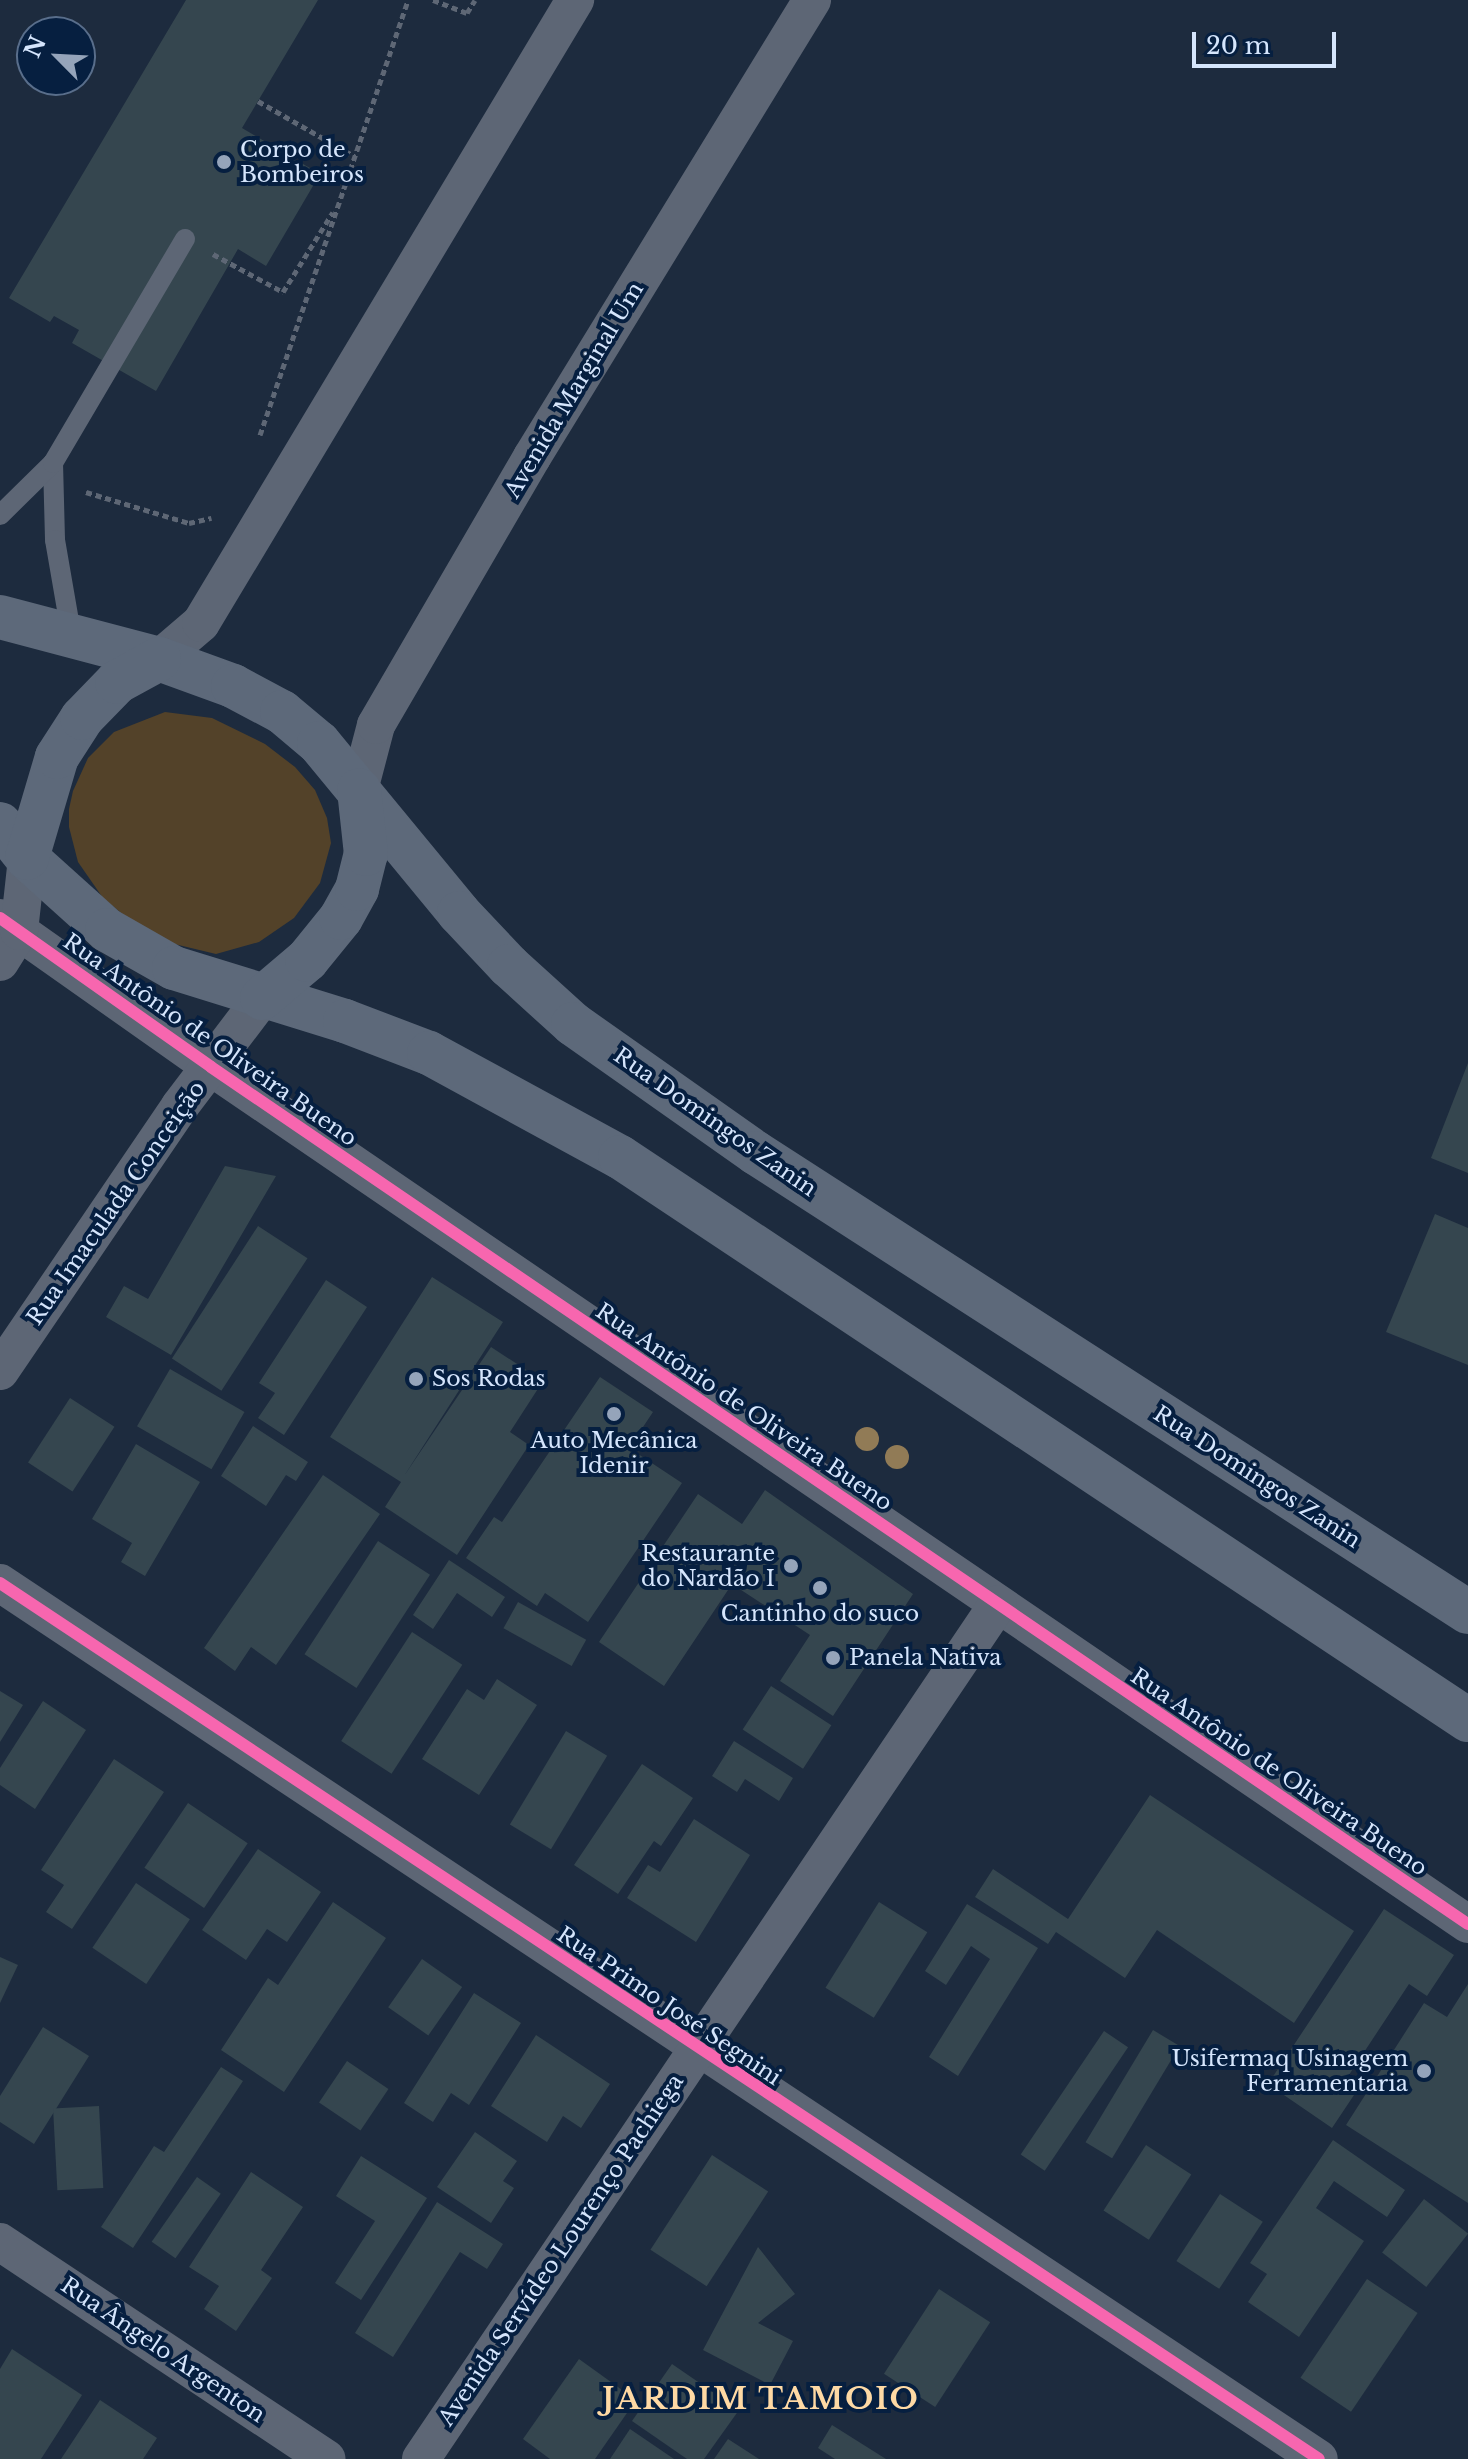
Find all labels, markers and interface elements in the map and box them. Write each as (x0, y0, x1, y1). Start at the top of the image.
north arrow (16, 16, 96, 96)
scale bar (1196, 16, 1340, 66)
text: 20 m (1206, 31, 1271, 60)
text: N (19, 32, 52, 62)
place label: Corpo de Bombeiros (240, 136, 364, 188)
marker: Corpo de Bombeiros (215, 153, 233, 171)
street label: Avenida Marginal Um (499, 277, 649, 503)
street label: Rua Antônio de Oliveira Bueno (58, 928, 362, 1152)
street label: Rua Domingos Zanin (609, 1042, 821, 1202)
street label: Rua Imaculada Conceição (21, 1076, 211, 1330)
street label: Rua Antônio de Oliveira Bueno (590, 1297, 898, 1517)
place label: Sos Rodas (432, 1366, 545, 1392)
marker: Sos Rodas (407, 1370, 425, 1388)
street label: Rua Domingos Zanin (1149, 1400, 1365, 1554)
marker: Auto Mecânica Idenir (605, 1405, 623, 1423)
place label: Auto Mecânica Idenir (530, 1427, 698, 1478)
place label: Restaurante do Nardão I (641, 1540, 775, 1592)
marker: Restaurante do Nardão I (782, 1557, 800, 1575)
marker: Cantinho do suco (811, 1579, 829, 1597)
place label: Cantinho do suco (721, 1601, 919, 1627)
place label: Panela Nativa (849, 1645, 1002, 1671)
marker: Panela Nativa (824, 1649, 842, 1667)
street label: Rua Antônio de Oliveira Bueno (1125, 1662, 1433, 1882)
street label: Rua Primo José Segnini (552, 1921, 786, 2091)
place label: Usifermaq Usinagem Ferramentaria (1172, 2045, 1408, 2096)
marker: Usifermaq Usinagem Ferramentaria (1415, 2062, 1433, 2080)
street label: Avenida Servídeo Lourenço Pachiega (433, 2069, 689, 2431)
street label: Rua Ângelo Argenton (55, 2271, 271, 2429)
district label: JARDIM TAMOIO (602, 2381, 920, 2417)

